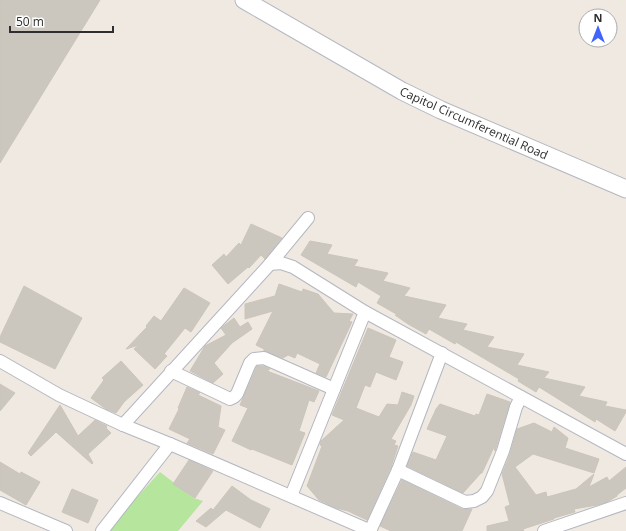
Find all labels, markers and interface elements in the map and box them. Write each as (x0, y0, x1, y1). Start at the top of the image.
scale bar (10, 8, 113, 34)
north arrow (578, 8, 618, 48)
text: N (594, 10, 602, 25)
text: 50 m (16, 13, 44, 30)
street label: Capitol Circumferential Road (397, 83, 551, 163)

